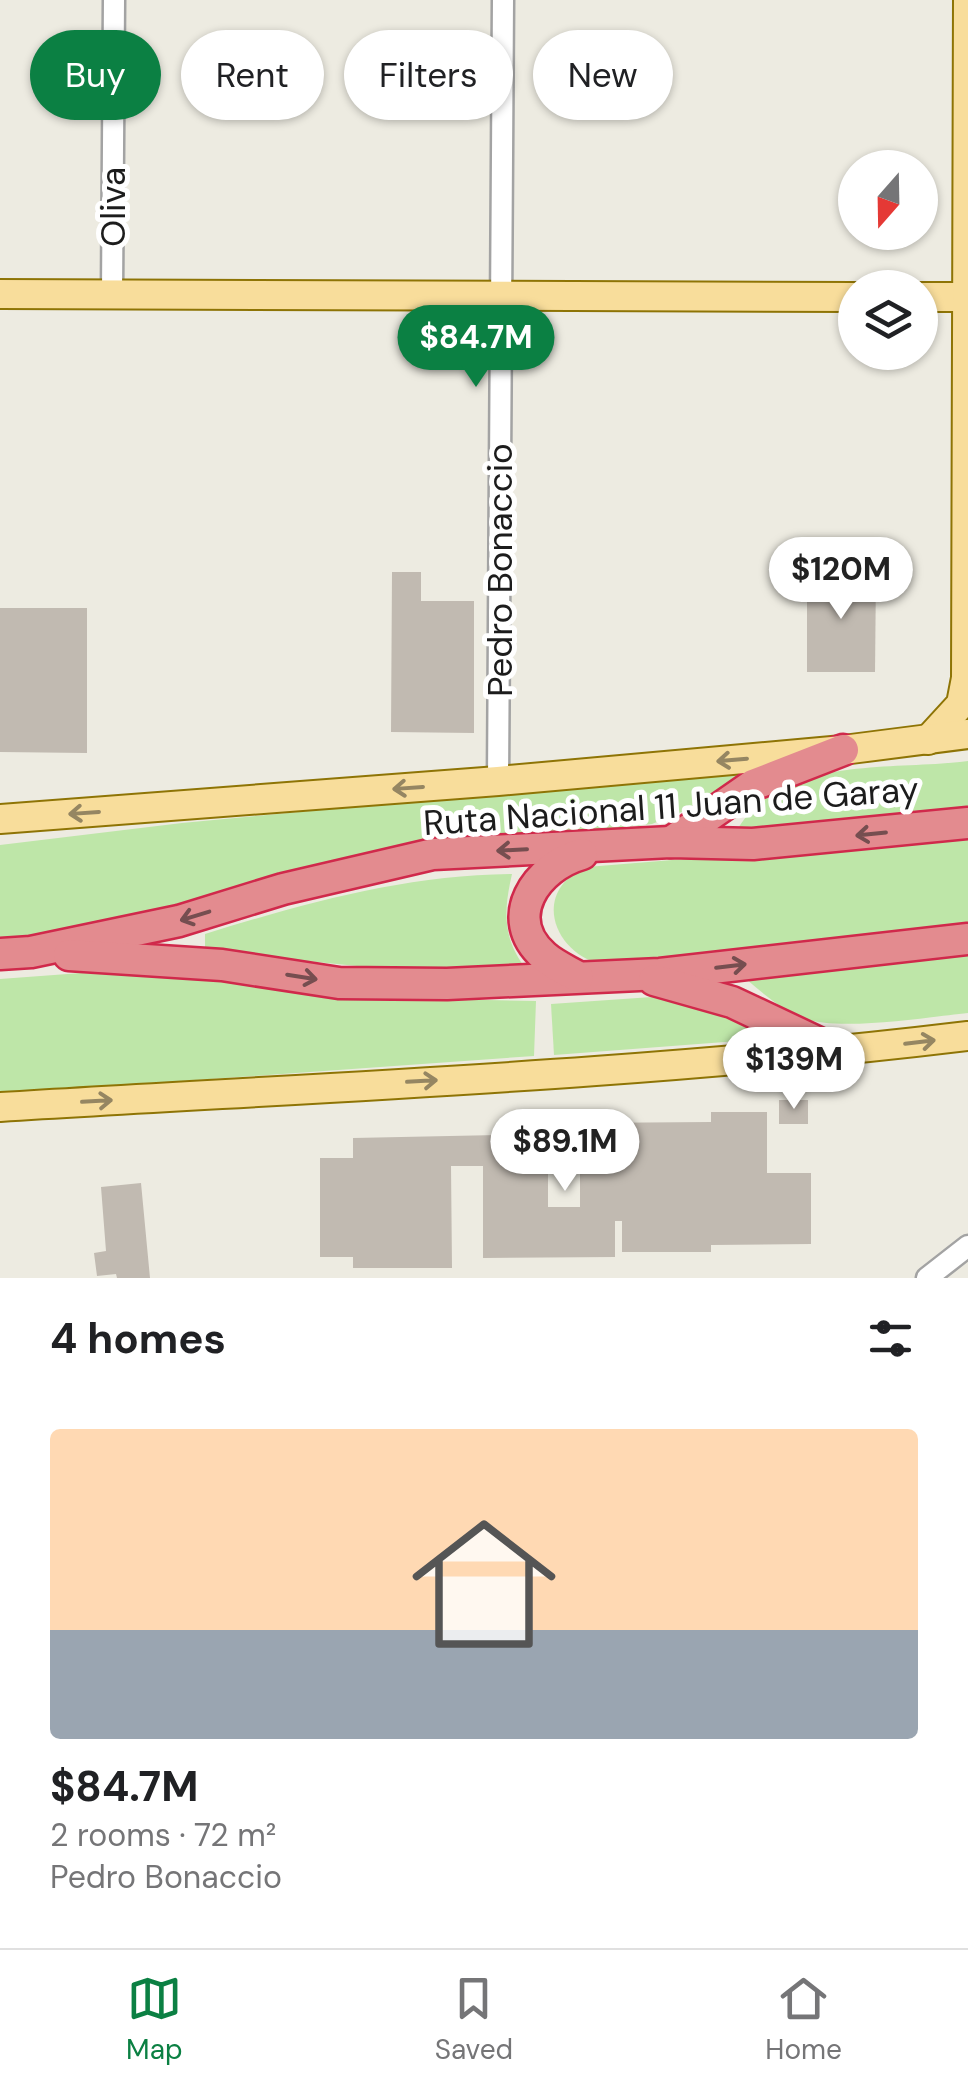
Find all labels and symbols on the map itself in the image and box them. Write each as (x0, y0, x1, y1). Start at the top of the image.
north arrow (838, 150, 938, 250)
street label: Oliva (90, 167, 136, 247)
pin: $84.7M (395, 305, 557, 390)
street label: Pedro Bonaccio (477, 443, 523, 697)
pin: $120M (771, 537, 911, 622)
one-way arrow (716, 750, 749, 769)
street label: Ruta Nacional 11 Juan de Garay (422, 766, 920, 846)
one-way arrow (393, 778, 425, 797)
one-way arrow (69, 803, 101, 822)
one-way arrow (855, 824, 888, 843)
one-way arrow (496, 841, 528, 860)
one-way arrow (180, 908, 211, 926)
one-way arrow (714, 956, 746, 975)
one-way arrow (285, 969, 318, 987)
pin: $139M (724, 1027, 864, 1112)
one-way arrow (903, 1032, 936, 1051)
one-way arrow (405, 1071, 437, 1090)
one-way arrow (81, 1091, 113, 1110)
pin: $89.1M (484, 1109, 646, 1194)

